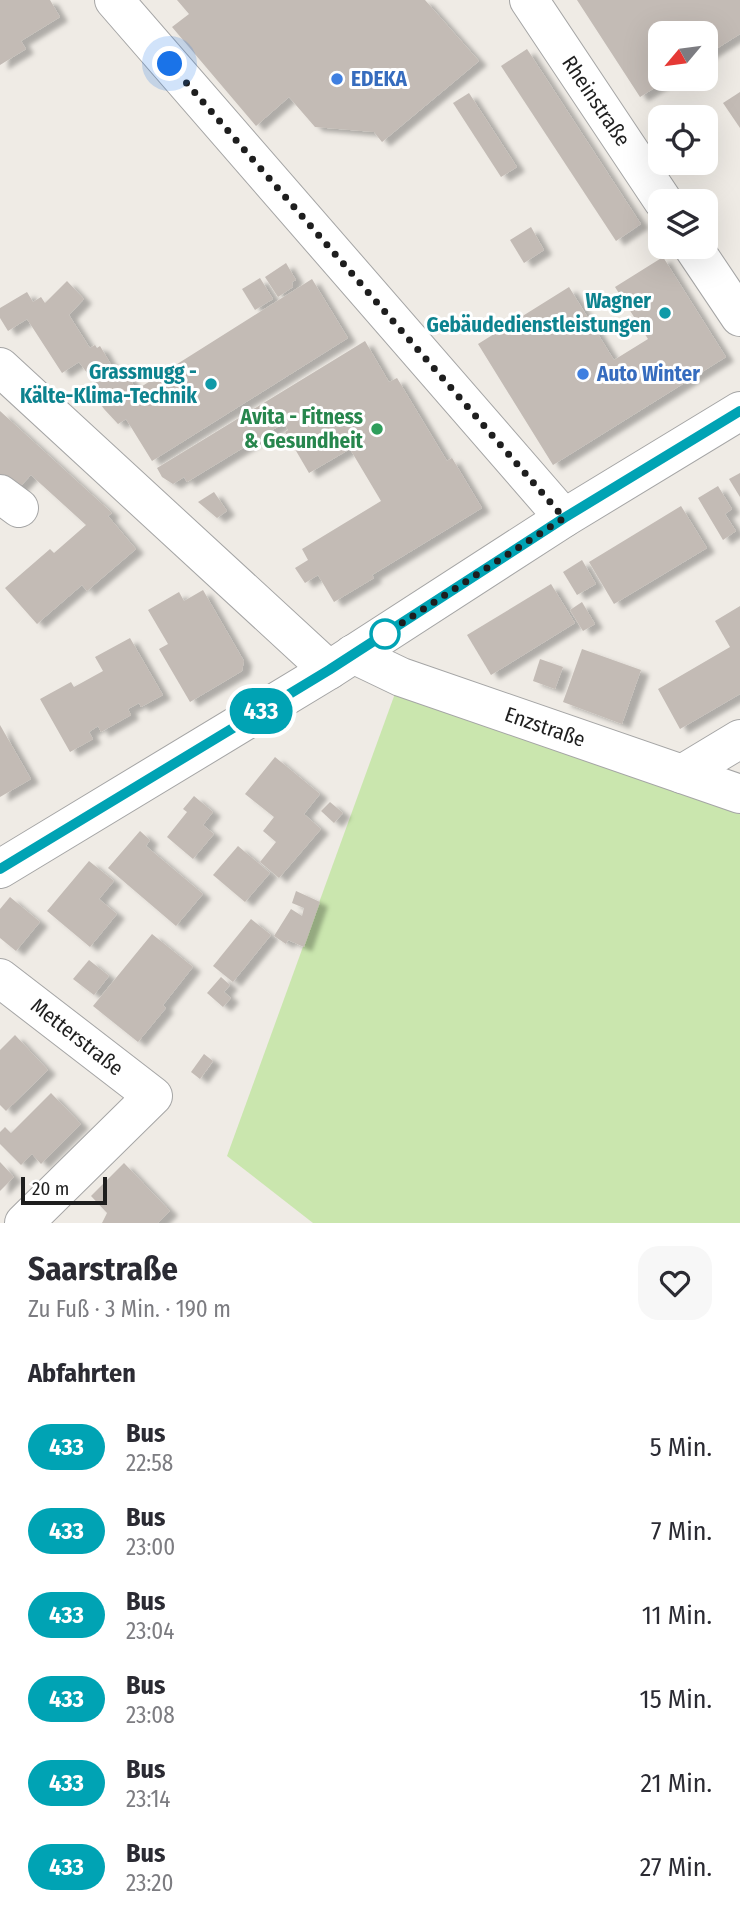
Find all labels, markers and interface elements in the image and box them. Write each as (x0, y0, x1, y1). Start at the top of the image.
north arrow (648, 21, 718, 91)
map controls (648, 21, 718, 259)
your location (152, 46, 187, 81)
street label: Rheinstraße (556, 51, 636, 151)
place label: EDEKA (351, 66, 408, 92)
marker: EDEKA (329, 71, 345, 87)
button: locate (648, 105, 718, 175)
button: layers (648, 189, 718, 259)
place label: Wagner Gebäudedienstleistungen (427, 288, 651, 338)
marker: Wagner Gebäudedienstleistungen (657, 305, 673, 321)
place label: Grassmugg - Kälte-Klima-Technik (20, 359, 197, 409)
place label: Auto Winter (596, 361, 700, 387)
marker: Auto Winter (575, 366, 591, 382)
marker: Grassmugg - Kälte-Klima-Technik (203, 376, 219, 392)
place label: Avita - Fitness & Gesundheit (240, 404, 364, 454)
marker: Avita - Fitness & Gesundheit (369, 421, 385, 437)
unlabelled marker (370, 619, 400, 649)
line badge: 433 (221, 688, 301, 734)
text: 433 (244, 697, 278, 725)
street label: Enzstraße (501, 701, 589, 753)
street label: Metterstraße (25, 993, 129, 1081)
scale bar (21, 1174, 107, 1206)
text: 20 m (32, 1177, 69, 1200)
button: heart (638, 1246, 712, 1320)
text: Saarstraße (28, 1249, 178, 1289)
text: Zu Fuß · 3 Min. · 190 m (28, 1295, 231, 1323)
text: Abfahrten (28, 1358, 136, 1389)
text: Bus (126, 1418, 165, 1449)
text: 5 Min. (650, 1432, 712, 1463)
text: 433 (49, 1433, 84, 1461)
text: 22:58 (126, 1449, 173, 1477)
text: Bus (126, 1502, 165, 1533)
text: 7 Min. (651, 1516, 712, 1547)
text: 433 (49, 1517, 84, 1545)
text: 23:00 (126, 1533, 175, 1561)
text: Bus (126, 1586, 165, 1617)
text: 11 Min. (642, 1600, 712, 1631)
text: 433 (49, 1601, 84, 1629)
text: 23:04 (126, 1617, 174, 1645)
text: Bus (126, 1670, 165, 1701)
text: 15 Min. (640, 1684, 712, 1715)
text: 433 (49, 1685, 84, 1713)
text: 23:08 (126, 1701, 175, 1729)
text: Bus (126, 1754, 165, 1785)
text: 21 Min. (641, 1768, 712, 1799)
text: 433 (49, 1769, 84, 1797)
text: 23:14 (126, 1785, 171, 1813)
text: Bus (126, 1838, 165, 1869)
text: 27 Min. (640, 1852, 712, 1883)
text: 433 (49, 1853, 84, 1881)
text: 23:20 (126, 1869, 173, 1897)

